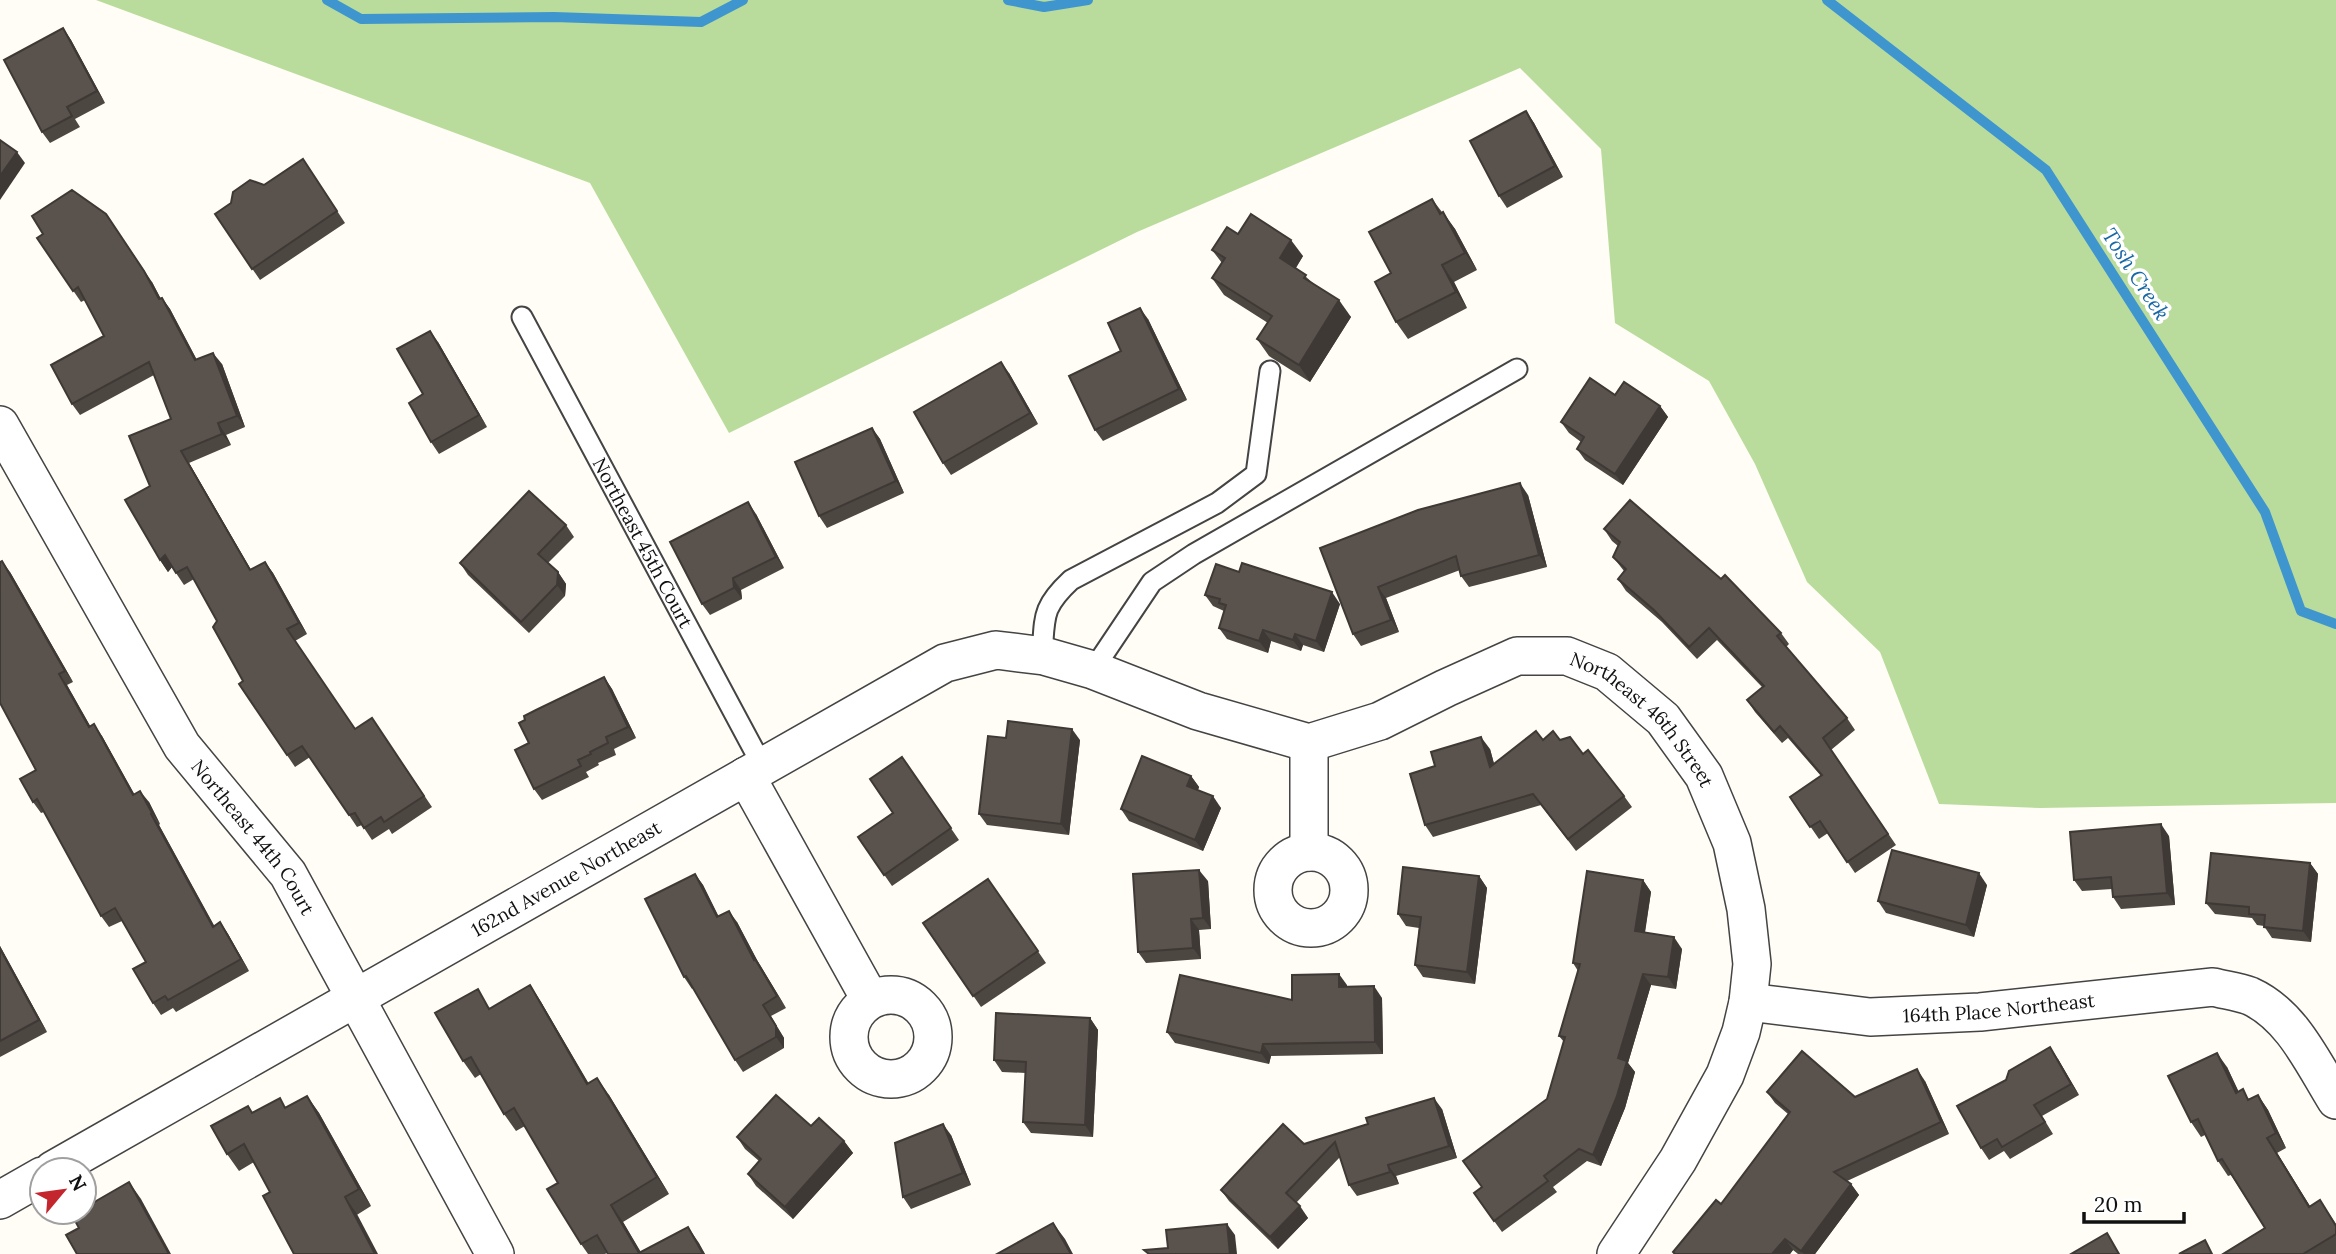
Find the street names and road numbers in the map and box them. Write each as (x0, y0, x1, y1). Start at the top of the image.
street label: Northeast 45th Court (588, 453, 699, 633)
street label: Northeast 46th Street (1567, 646, 1719, 791)
street label: Northeast 44th Court (186, 755, 320, 919)
street label: 162nd Avenue Northeast (467, 815, 666, 942)
street label: 164th Place Northeast (1902, 988, 2096, 1027)

